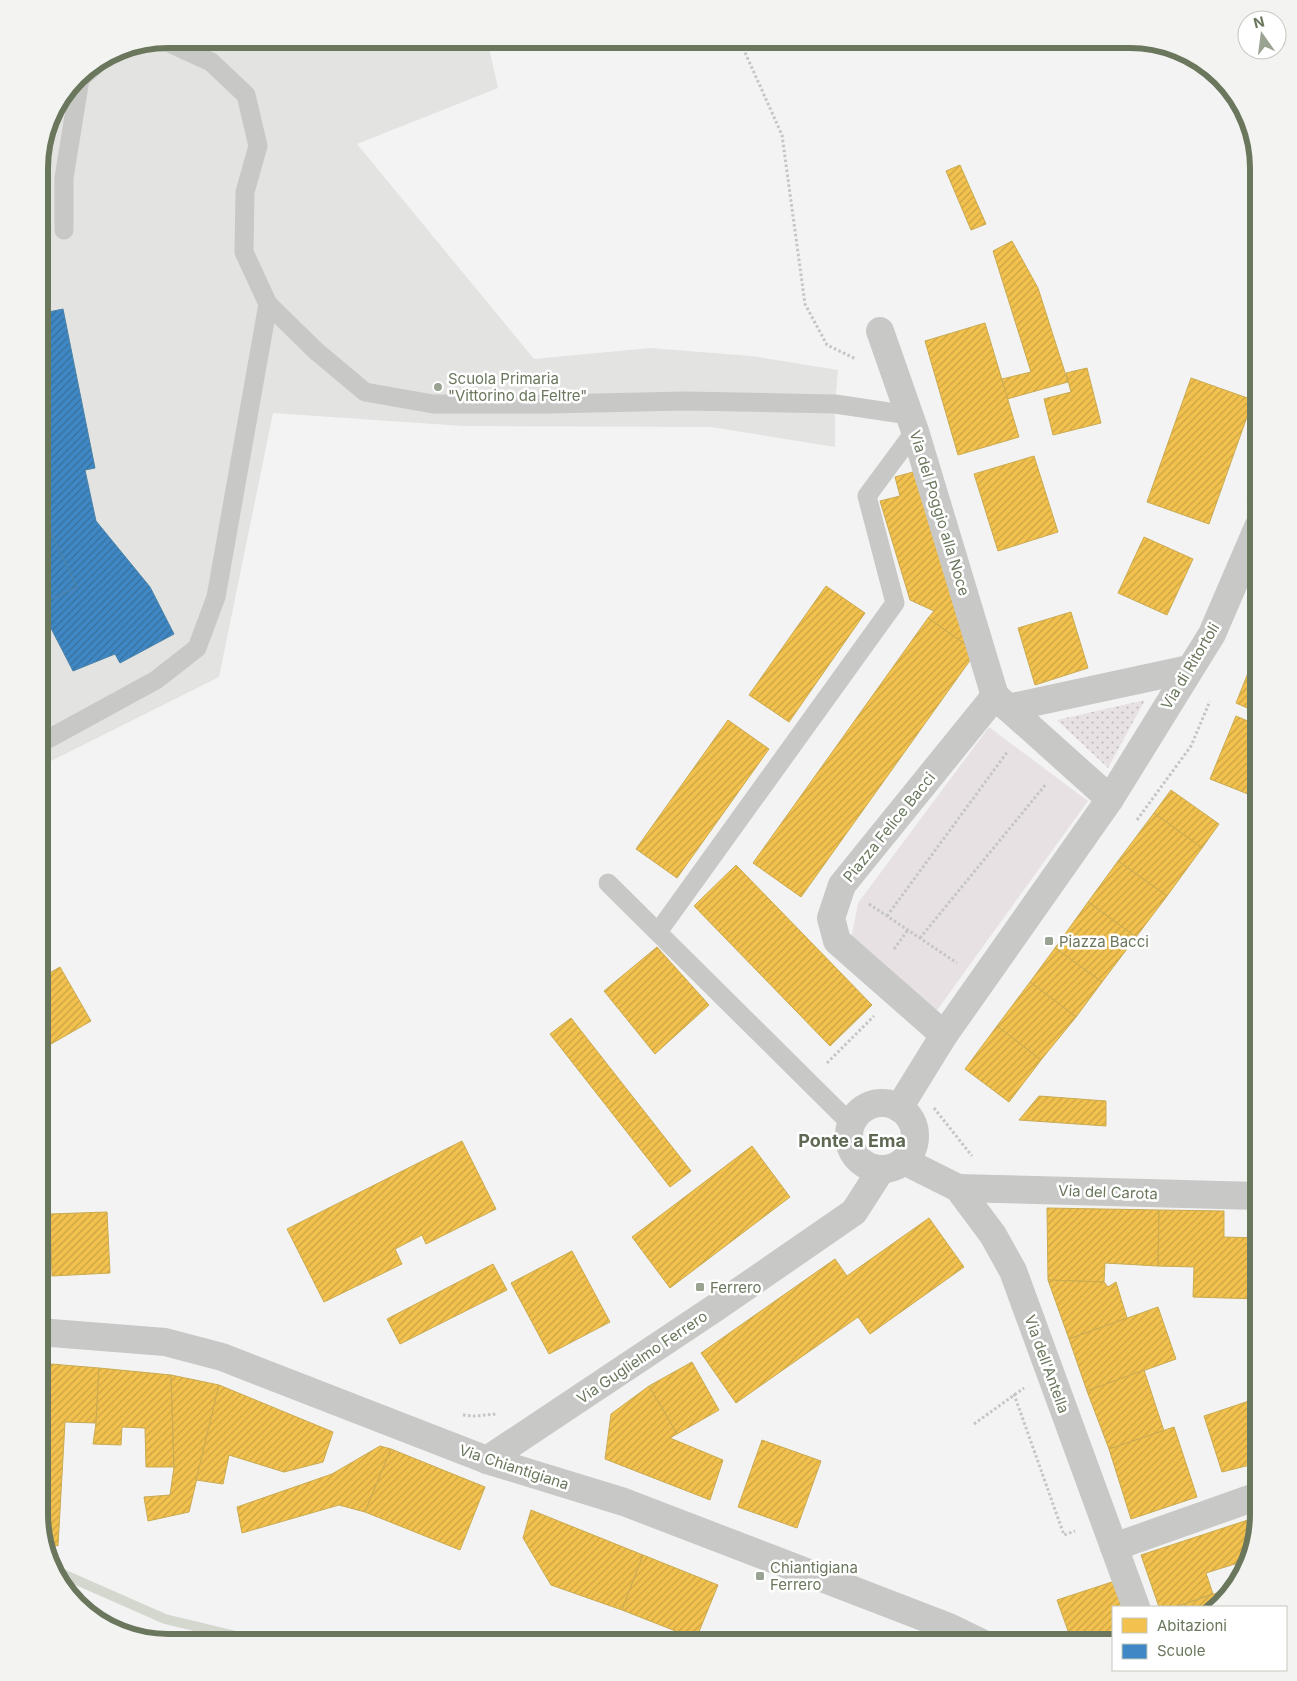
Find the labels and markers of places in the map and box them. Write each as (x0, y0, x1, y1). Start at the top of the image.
place label: Scuola Primaria "Vittorino da Feltre" (448, 369, 587, 405)
marker: Scuola Primaria "Vittorino da Feltre" (432, 381, 444, 393)
place label: Piazza Bacci (1059, 932, 1149, 951)
marker: Piazza Bacci (1043, 935, 1055, 947)
place label: Ferrero (710, 1278, 761, 1297)
marker: Ferrero (694, 1281, 706, 1293)
place label: Chiantigiana Ferrero (770, 1558, 858, 1594)
marker: Chiantigiana Ferrero (754, 1570, 766, 1582)

